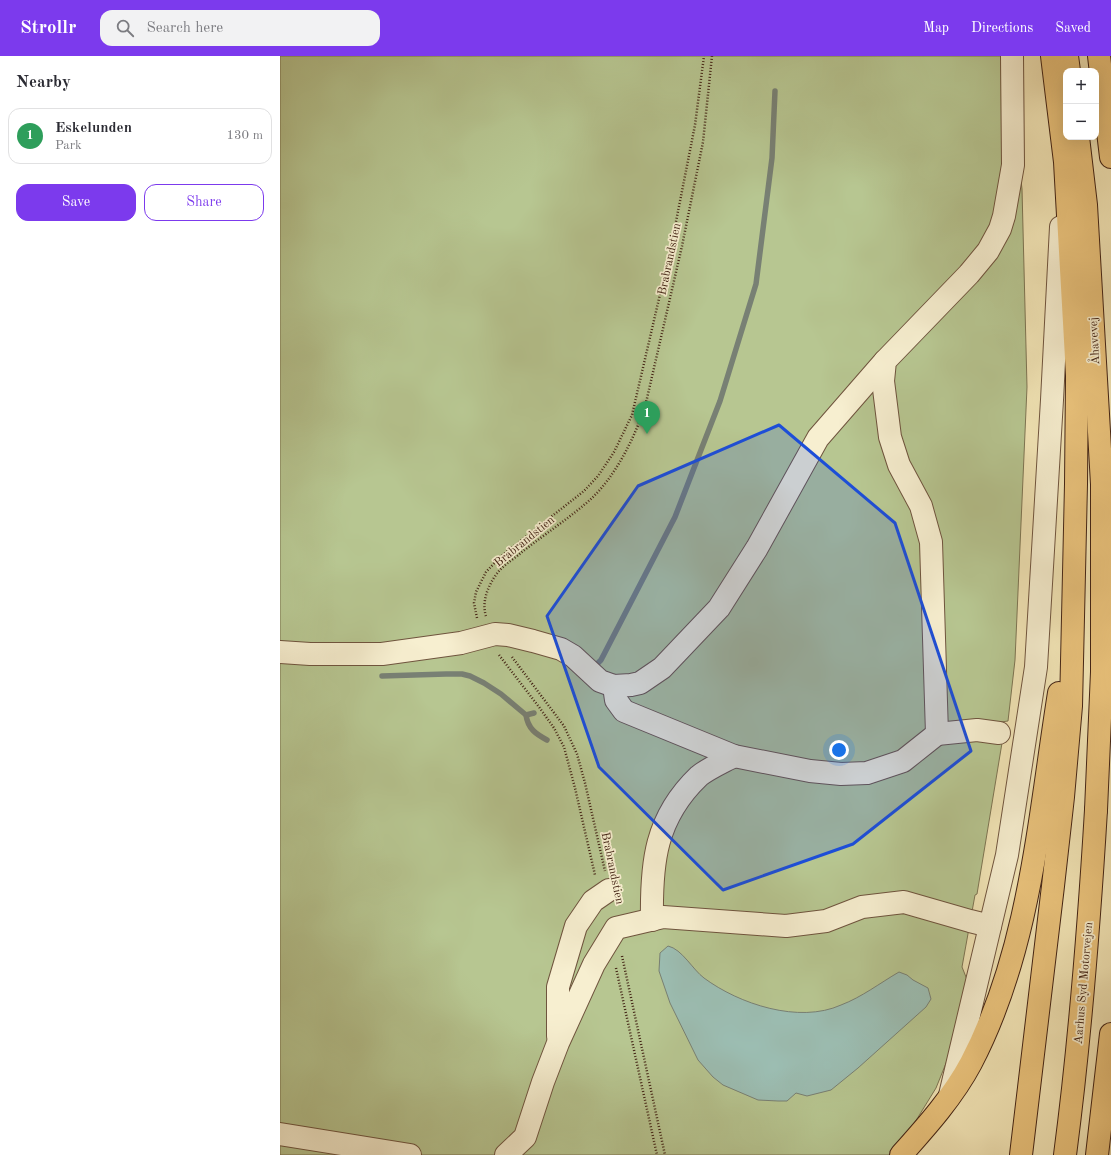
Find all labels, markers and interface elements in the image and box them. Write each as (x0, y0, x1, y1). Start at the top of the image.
search box (100, 10, 380, 46)
icon: search (114, 17, 136, 39)
text: Strollr (20, 19, 76, 38)
text: Search here (146, 21, 223, 36)
text: Map (923, 21, 949, 35)
text: Directions (971, 21, 1033, 35)
text: Saved (1055, 21, 1091, 35)
map controls (1063, 68, 1099, 140)
button: + (1063, 68, 1099, 104)
text: Nearby (16, 74, 71, 91)
button: − (1063, 104, 1099, 140)
text: Eskelunden (55, 121, 132, 136)
text: 1 (26, 129, 34, 142)
text: 130 m (226, 129, 263, 142)
text: Park (55, 139, 82, 152)
button: Save (16, 184, 136, 221)
button: Share (144, 184, 264, 221)
street label: Brabrandstien (656, 222, 684, 296)
street label: Åhavevej (1084, 317, 1102, 365)
pin: 1 (634, 401, 660, 434)
street label: Brabrandstien (492, 514, 557, 570)
your location (829, 740, 849, 760)
street label: Brabrandstien (599, 831, 626, 906)
street label: Aarhus Syd Motorvejen (1073, 921, 1095, 1045)

